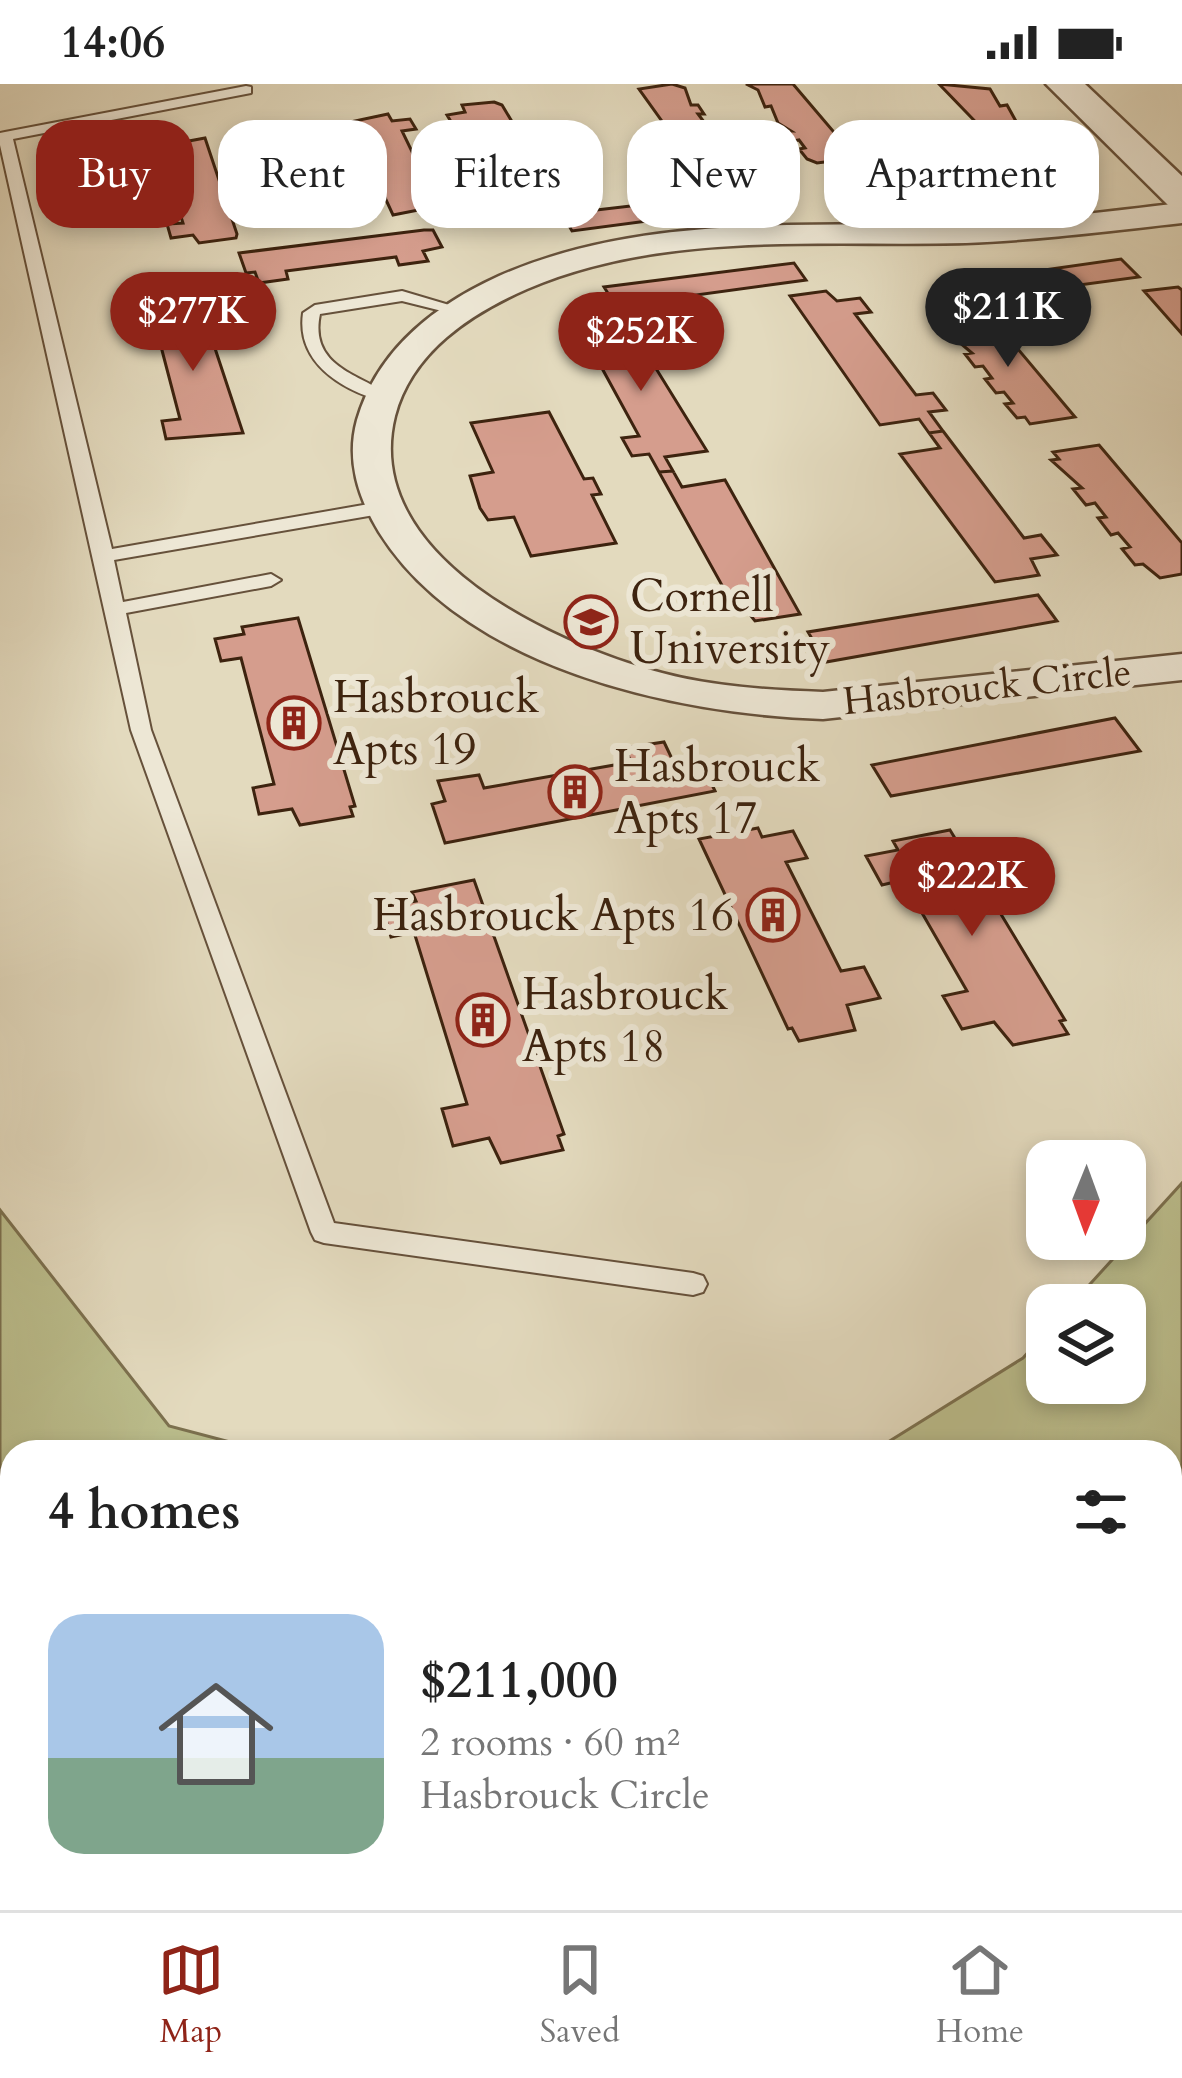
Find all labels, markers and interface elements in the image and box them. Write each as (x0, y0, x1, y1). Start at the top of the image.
text: 14:06 (60, 12, 165, 73)
chip: Buy (36, 120, 194, 228)
chip: Rent (218, 120, 387, 228)
chip: Filters (411, 120, 603, 228)
chip: New (627, 120, 800, 228)
chip: Apartment (824, 120, 1099, 228)
pin: $211K (924, 268, 1092, 370)
pin: $277K (109, 272, 277, 374)
text: $211K (952, 280, 1064, 333)
text: $277K (137, 284, 249, 337)
pin: $252K (557, 292, 725, 394)
text: $252K (585, 304, 697, 357)
place label: Cornell University (630, 566, 831, 679)
school or university icon: Cornell University (563, 594, 619, 650)
street label: Hasbrouck Circle (840, 646, 1134, 728)
place label: Hasbrouck Apts 19 (333, 667, 539, 780)
building icon: Hasbrouck Apts 19 (266, 695, 322, 751)
place label: Hasbrouck Apts 17 (614, 736, 820, 849)
building icon: Hasbrouck Apts 17 (547, 764, 603, 820)
pin: $222K (888, 837, 1056, 939)
text: $222K (916, 849, 1028, 902)
place label: Hasbrouck Apts 16 (372, 885, 734, 946)
building icon: Hasbrouck Apts 16 (745, 887, 801, 943)
place label: Hasbrouck Apts 18 (522, 964, 728, 1077)
building icon: Hasbrouck Apts 18 (455, 992, 511, 1048)
north arrow (1026, 1140, 1146, 1260)
map controls (1026, 1140, 1146, 1404)
button: layers (1026, 1284, 1146, 1404)
text: 4 homes (48, 1477, 240, 1547)
icon: filters (1068, 1479, 1134, 1545)
text: $211,000 (420, 1646, 618, 1716)
icon: home (144, 1662, 288, 1806)
text: 2 rooms · 60 m² (420, 1716, 680, 1769)
text: Hasbrouck Circle (420, 1769, 710, 1822)
tab: Map (158, 1937, 224, 2054)
tab: Saved (540, 1937, 620, 2054)
tab: Home (936, 1937, 1024, 2054)

